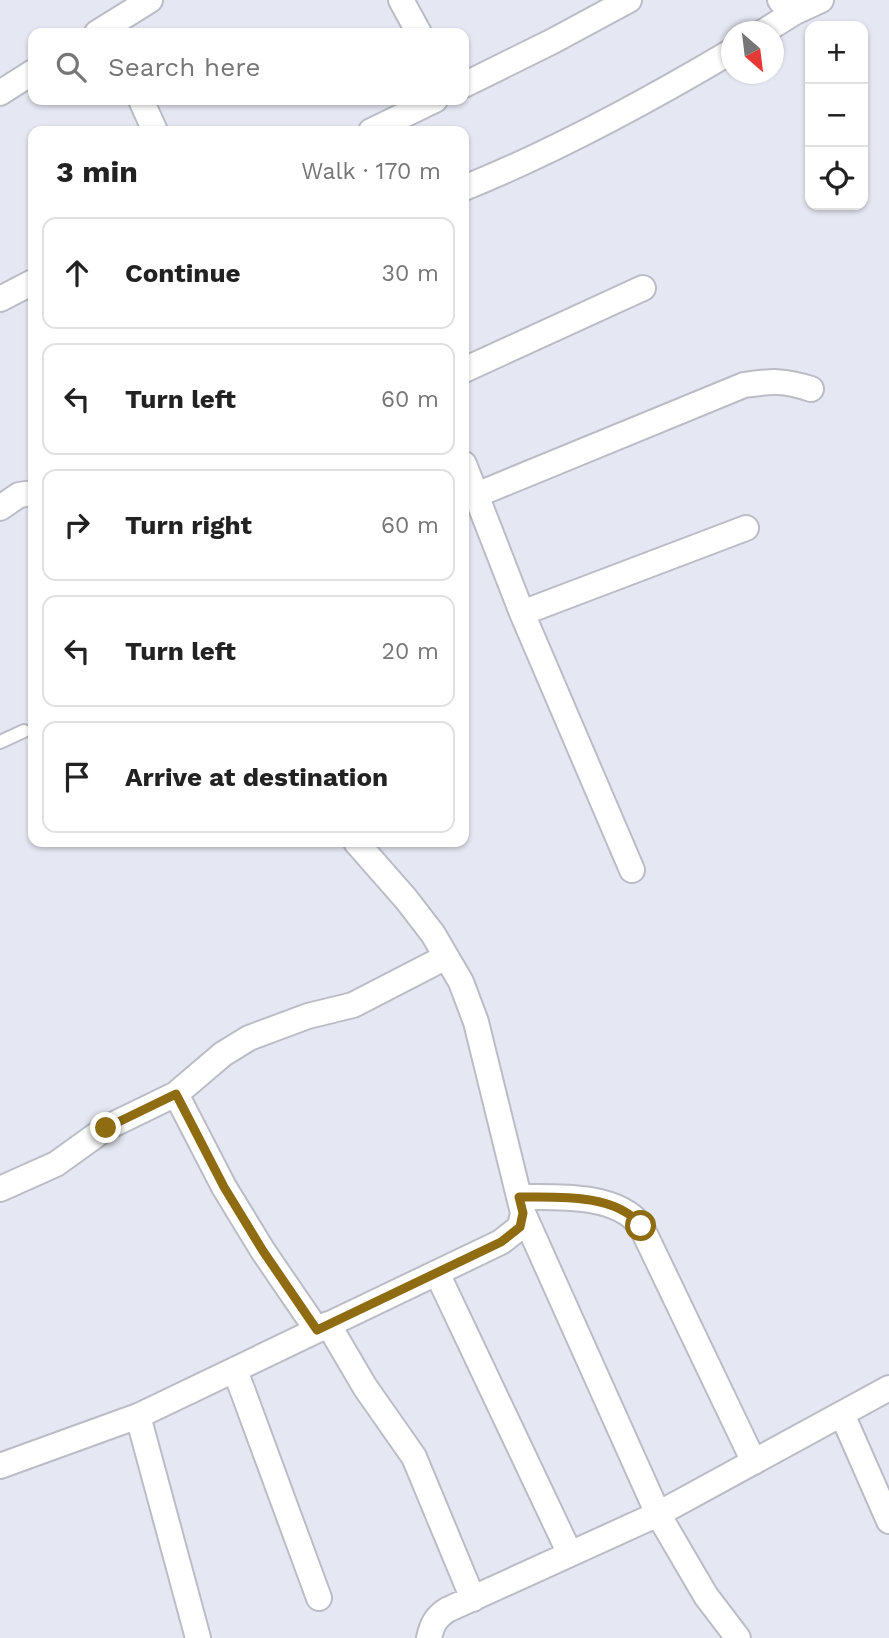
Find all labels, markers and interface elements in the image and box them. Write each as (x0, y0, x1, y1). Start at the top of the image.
north arrow (721, 21, 784, 84)
map controls (805, 21, 868, 210)
button: + (805, 21, 868, 84)
search box (28, 28, 469, 105)
icon: search (52, 48, 90, 86)
text: Search here (108, 52, 260, 82)
button: − (805, 84, 868, 147)
button: locate (805, 147, 868, 210)
text: 3 min (56, 154, 138, 189)
text: Walk · 170 m (301, 158, 441, 185)
icon: ahead (58, 254, 96, 292)
text: Continue (125, 258, 241, 288)
text: 30 m (382, 260, 439, 287)
icon: left (58, 380, 96, 418)
text: Turn left (125, 384, 236, 414)
text: 60 m (381, 386, 439, 413)
icon: right (58, 506, 96, 544)
text: Turn right (125, 510, 252, 540)
text: 60 m (381, 512, 439, 539)
icon: left (58, 632, 96, 670)
text: Turn left (125, 636, 236, 666)
text: 20 m (382, 638, 439, 665)
icon: arrive (58, 758, 96, 796)
text: Arrive at destination (125, 762, 388, 792)
route end (90, 1112, 121, 1143)
route start (625, 1210, 656, 1241)

